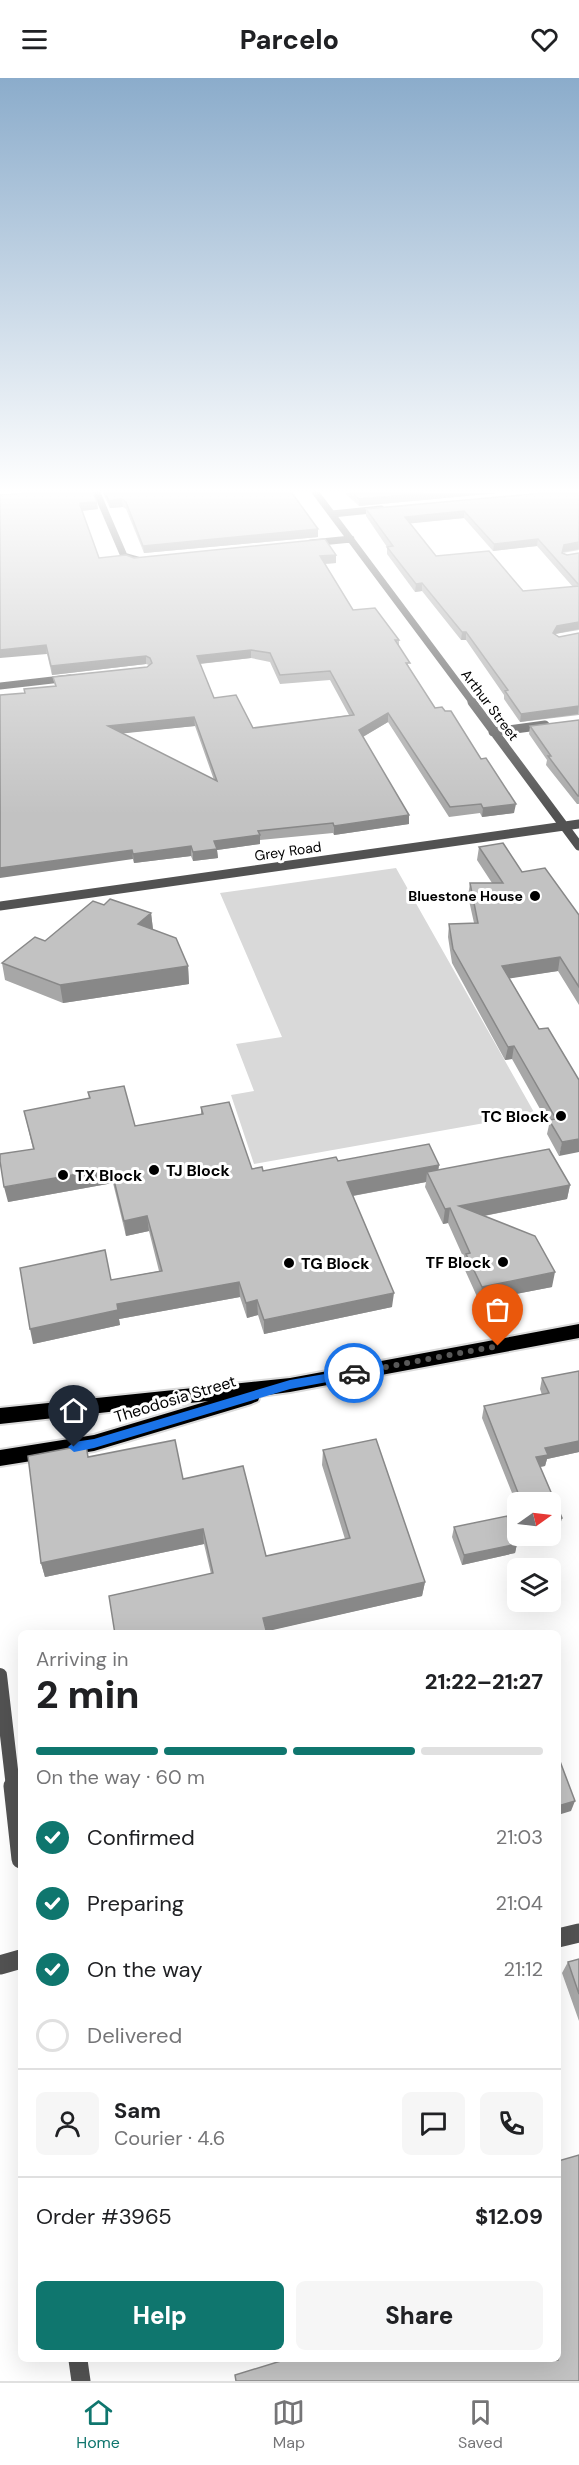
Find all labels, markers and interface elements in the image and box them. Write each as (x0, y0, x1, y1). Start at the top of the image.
text: Parcelo (240, 22, 339, 57)
icon: menu (18, 23, 51, 56)
icon: heart (528, 23, 561, 56)
street label: Arthur Street (457, 666, 523, 744)
street label: Grey Road (253, 837, 323, 865)
place label: Bluestone House (408, 887, 523, 905)
marker: Bluestone House (528, 889, 542, 903)
place label: TC Block (481, 1106, 550, 1127)
marker: TC Block (554, 1109, 568, 1123)
place label: TJ Block (166, 1160, 230, 1181)
marker: TJ Block (147, 1163, 161, 1177)
place label: TX Block (75, 1165, 143, 1186)
marker: TX Block (56, 1168, 70, 1182)
place label: TF Block (426, 1252, 492, 1273)
place label: TG Block (301, 1253, 370, 1274)
marker: TF Block (496, 1255, 510, 1269)
marker: TG Block (282, 1256, 296, 1270)
pin (472, 1284, 523, 1346)
icon: bag (481, 1293, 514, 1326)
courier (324, 1343, 384, 1403)
icon: car (338, 1357, 371, 1390)
street label: Theodosia Street (111, 1370, 239, 1428)
pin (48, 1385, 99, 1447)
icon: home (57, 1394, 90, 1427)
north arrow (507, 1492, 561, 1546)
map controls (507, 1492, 561, 1612)
button: layers (507, 1558, 561, 1612)
text: Arriving in (36, 1646, 128, 1672)
text: 21:22–21:27 (425, 1667, 543, 1696)
text: 2 min (36, 1669, 140, 1720)
text: On the way · 60 m (36, 1764, 205, 1790)
icon: check (36, 1821, 69, 1854)
text: Confirmed (87, 1823, 195, 1852)
text: 21:03 (496, 1824, 543, 1850)
icon: check (36, 1887, 69, 1920)
text: Preparing (87, 1889, 184, 1918)
text: 21:04 (495, 1890, 543, 1916)
icon: check (36, 1953, 69, 1986)
text: On the way (87, 1955, 202, 1984)
text: 21:12 (503, 1956, 543, 1982)
text: Delivered (87, 2021, 182, 2050)
button: person (36, 2092, 99, 2155)
button: chat (402, 2092, 465, 2155)
button: phone (480, 2092, 543, 2155)
text: Sam (114, 2096, 161, 2125)
text: Courier · 4.6 (114, 2125, 225, 2151)
text: Order #3965 (36, 2202, 172, 2231)
text: $12.09 (475, 2202, 543, 2231)
button: Help (36, 2281, 284, 2350)
button: Share (296, 2281, 543, 2350)
tab: Home (76, 2396, 120, 2453)
tab: Map (272, 2396, 305, 2453)
tab: Saved (458, 2396, 503, 2453)

